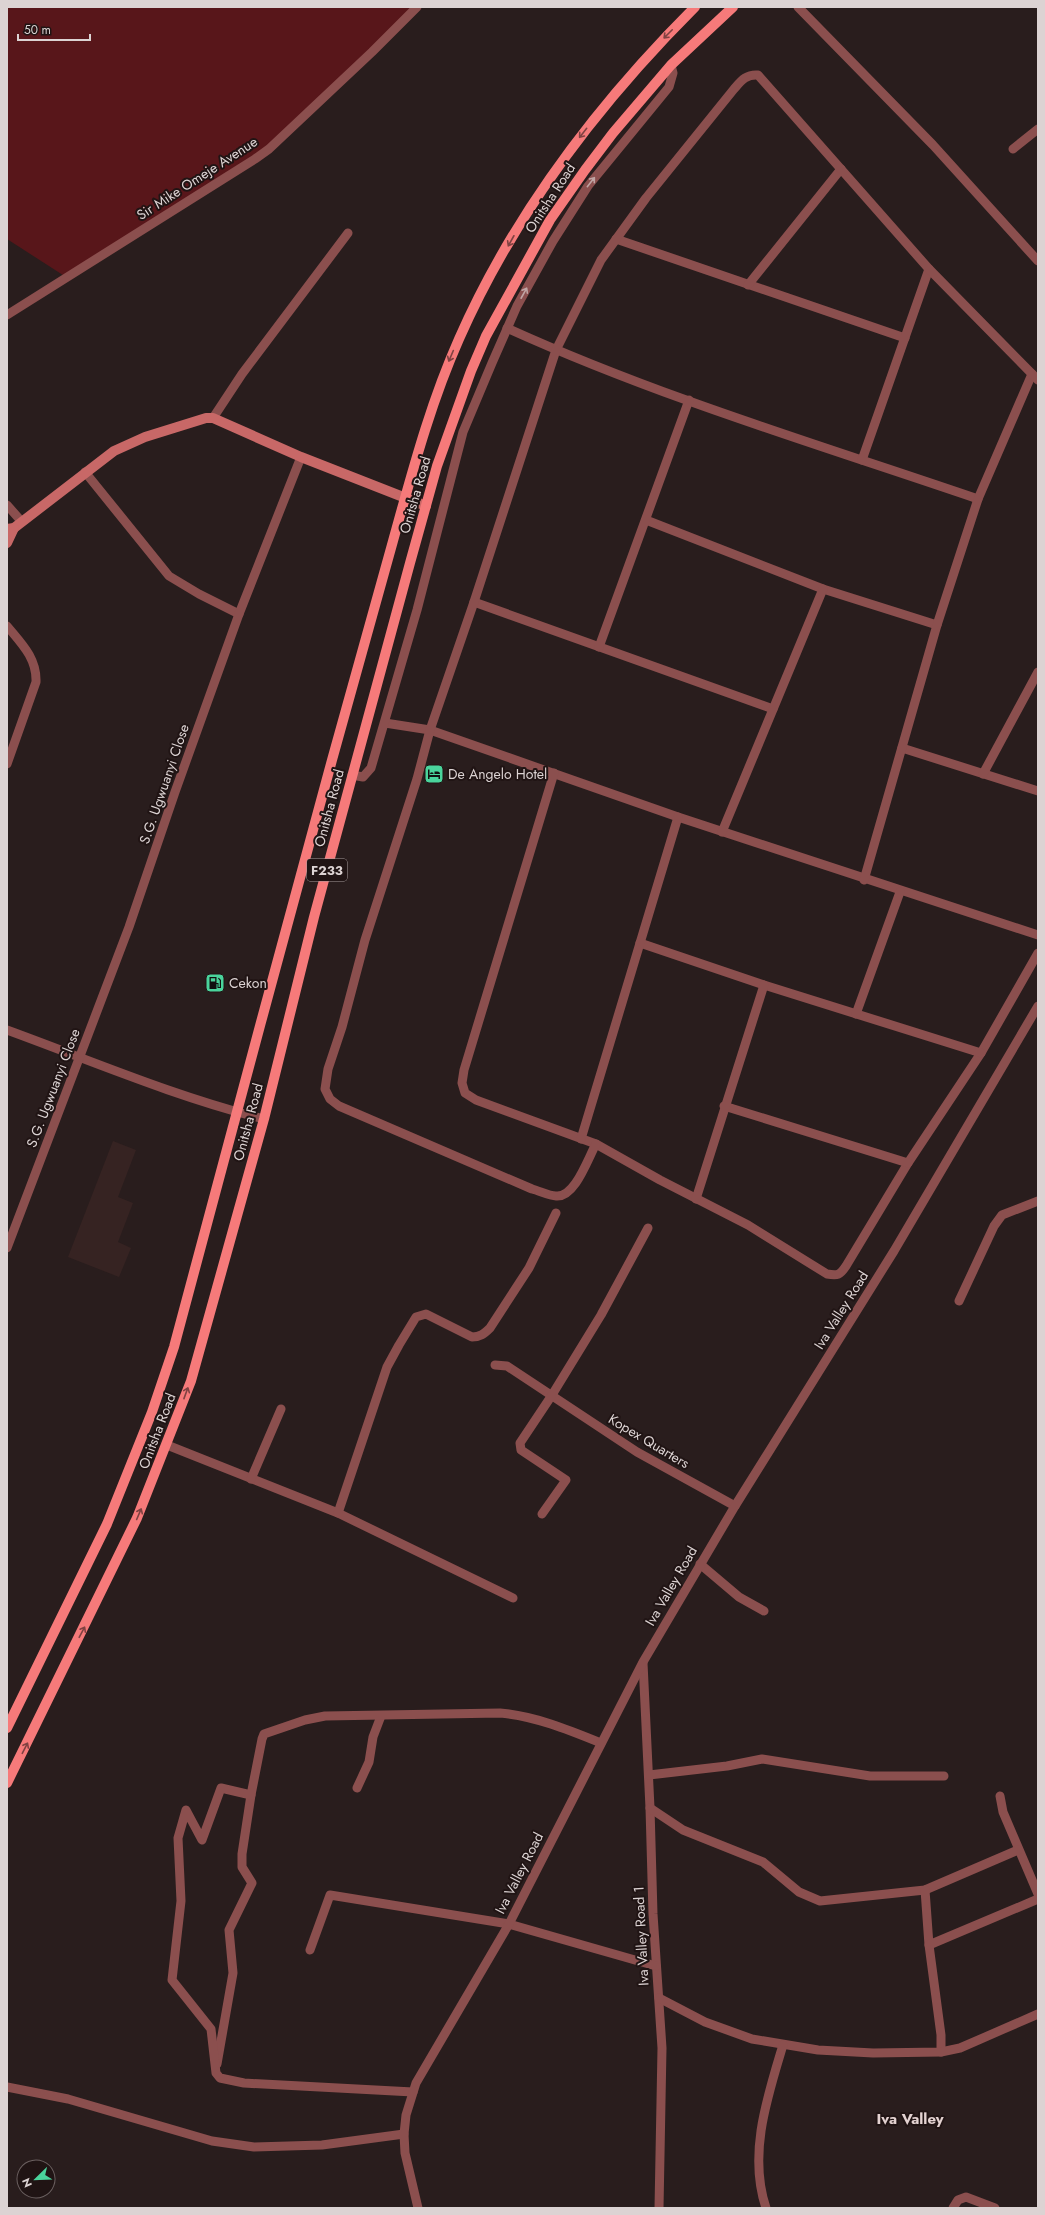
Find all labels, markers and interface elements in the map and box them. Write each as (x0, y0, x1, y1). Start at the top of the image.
scale bar (18, 16, 90, 42)
text: 50 m (24, 21, 51, 39)
one-way arrow (663, 30, 673, 39)
one-way arrow (578, 127, 587, 138)
street label: Sir Mike Omeje Avenue (133, 131, 261, 225)
street label: Onitsha Road (520, 159, 580, 237)
one-way arrow (587, 176, 596, 187)
one-way arrow (506, 235, 514, 247)
one-way arrow (521, 287, 529, 299)
one-way arrow (447, 350, 455, 362)
street label: Onitsha Road (394, 454, 436, 536)
street label: S.G. Ugwuanyi Close (134, 721, 194, 847)
hotel icon: De Angelo Hotel (423, 763, 445, 785)
place label: De Angelo Hotel (448, 764, 547, 784)
street label: Onitsha Road (309, 767, 349, 849)
road number: F233 (307, 859, 347, 881)
fuel station icon: Cekon (204, 972, 226, 994)
place label: Cekon (229, 973, 267, 993)
street label: S.G. Ugwuanyi Close (21, 1026, 85, 1150)
street label: Onitsha Road (228, 1081, 268, 1163)
street label: Iva Valley Road (809, 1267, 873, 1353)
one-way arrow (183, 1388, 191, 1400)
street label: Onitsha Road (133, 1390, 181, 1472)
street label: Kopex Quarters (605, 1409, 694, 1473)
one-way arrow (136, 1509, 143, 1521)
street label: Iva Valley Road (640, 1542, 702, 1630)
one-way arrow (79, 1626, 87, 1638)
one-way arrow (22, 1742, 29, 1754)
street label: Iva Valley Road (490, 1829, 548, 1917)
street label: Iva Valley Road 1 (628, 1886, 654, 1986)
district label: Iva Valley (876, 2108, 944, 2130)
north arrow (16, 2159, 56, 2199)
text: N (18, 2176, 36, 2190)

